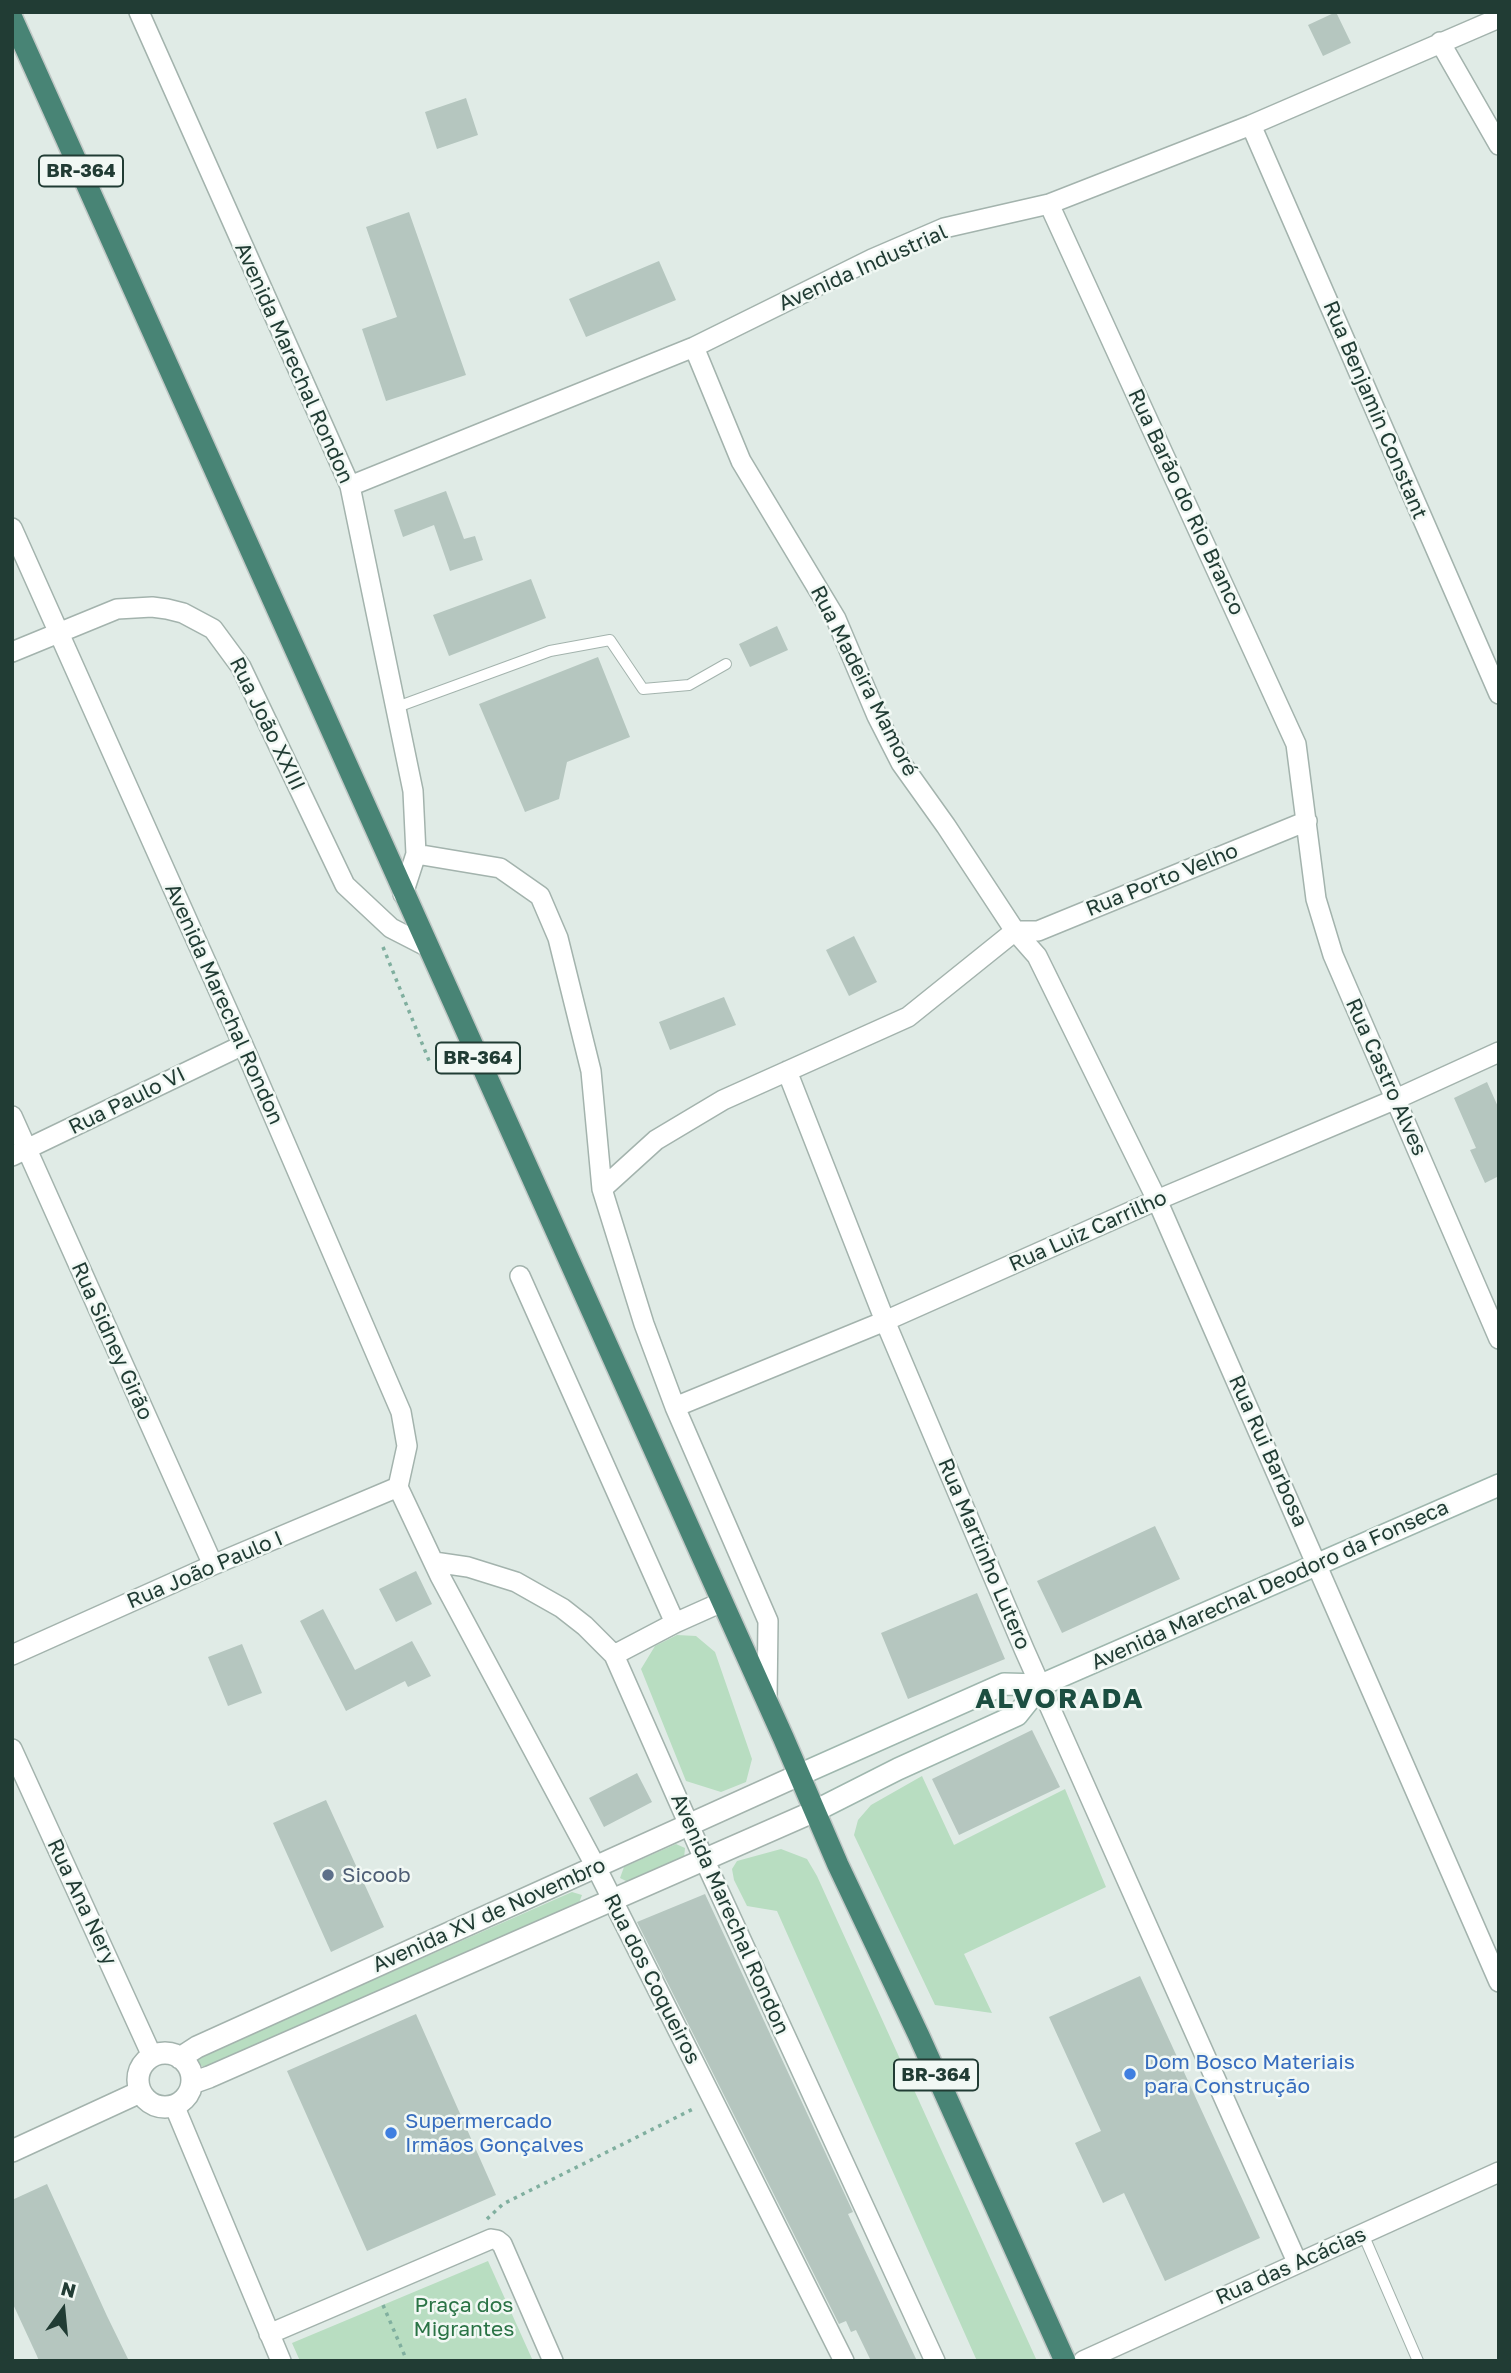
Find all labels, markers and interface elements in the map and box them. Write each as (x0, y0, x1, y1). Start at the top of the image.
road number: BR-364 (39, 155, 123, 186)
street label: Avenida Industrial (775, 219, 951, 317)
street label: Avenida Marechal Rondon (229, 239, 359, 487)
street label: Rua Benjamin Constant (1317, 297, 1433, 523)
street label: Rua Barão do Rio Branco (1122, 385, 1250, 619)
street label: Rua Madeira Mamoré (805, 581, 923, 781)
street label: Rua João XXIII (224, 653, 310, 795)
street label: Rua Porto Velho (1082, 838, 1242, 922)
street label: Avenida Marechal Rondon (159, 880, 289, 1128)
street label: Rua Castro Alves (1340, 994, 1432, 1160)
road number: BR-364 (436, 1042, 520, 1074)
street label: Rua Paulo VI (64, 1062, 190, 1140)
street label: Rua Luiz Carrilho (1005, 1185, 1171, 1277)
street label: Rua Sidney Girão (66, 1258, 158, 1424)
street label: Rua Rui Barbosa (1223, 1371, 1313, 1531)
street label: Rua Martinho Lutero (932, 1455, 1036, 1653)
street label: Avenida Marechal Deodoro da Fonseca (1087, 1494, 1453, 1676)
street label: Rua João Paulo I (123, 1526, 287, 1614)
district label: ALVORADA (976, 1682, 1144, 1716)
street label: Avenida Marechal Rondon (665, 1790, 795, 2038)
street label: Rua Ana Nery (42, 1835, 122, 1969)
street label: Avenida XV de Novembro (369, 1852, 609, 1978)
place label: Sicoob (342, 1862, 411, 1888)
marker: Sicoob (320, 1867, 336, 1883)
street label: Rua dos Coqueiros (598, 1890, 706, 2068)
place label: Dom Bosco Materiais para Construção (1144, 2049, 1355, 2099)
road number: BR-364 (894, 2060, 978, 2090)
marker: Dom Bosco Materiais para Construção (1122, 2066, 1138, 2082)
place label: Supermercado Irmãos Gonçalves (405, 2108, 584, 2158)
marker: Supermercado Irmãos Gonçalves (383, 2125, 399, 2141)
street label: Rua das Acácias (1212, 2222, 1370, 2310)
north arrow (28, 2275, 98, 2345)
text: N (59, 2276, 79, 2302)
park label: Praça dos Migrantes (414, 2292, 514, 2342)

